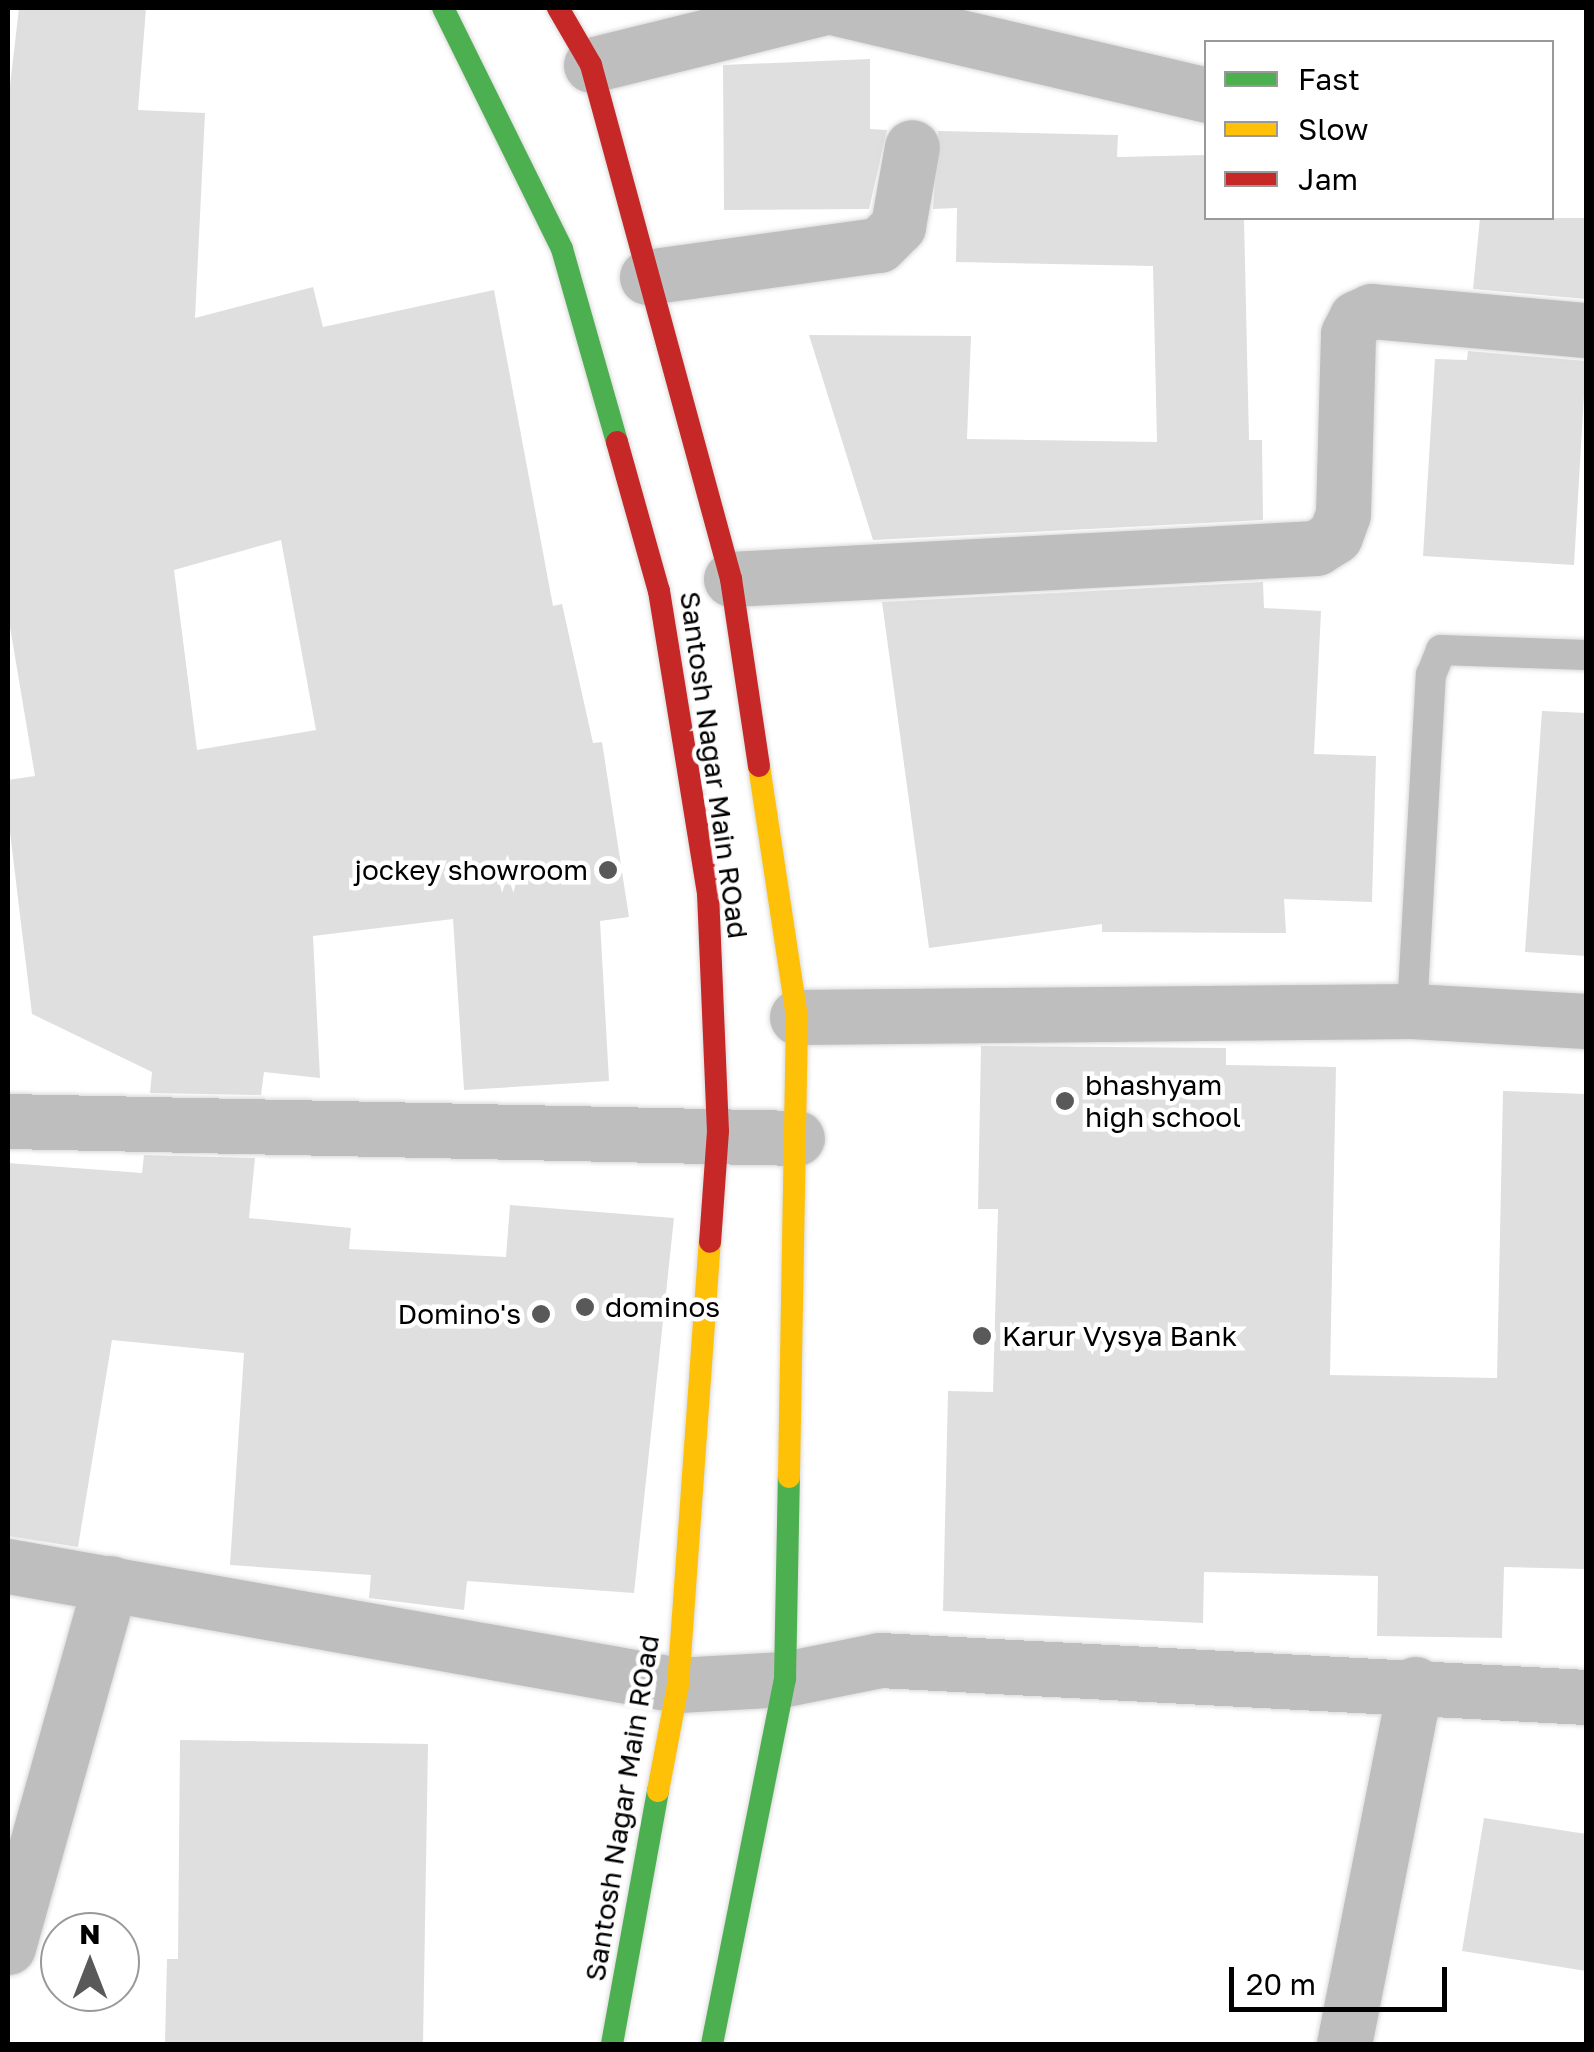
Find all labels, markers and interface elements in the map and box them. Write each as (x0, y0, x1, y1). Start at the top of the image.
legend (1204, 40, 1554, 220)
text: Fast (1298, 61, 1360, 97)
text: Slow (1298, 111, 1369, 147)
text: Jam (1298, 161, 1358, 197)
street label: Santosh Nagar Main ROad (673, 589, 755, 941)
place label: jockey showroom (355, 853, 588, 887)
marker: jockey showroom (597, 859, 619, 881)
place label: bhashyam high school (1085, 1068, 1241, 1134)
marker: bhashyam high school (1054, 1090, 1076, 1112)
place label: dominos (605, 1290, 720, 1324)
marker: dominos (574, 1296, 596, 1318)
place label: Domino's (398, 1297, 521, 1331)
marker: Domino's (530, 1303, 552, 1325)
place label: Karur Vysya Bank (1002, 1319, 1237, 1353)
marker: Karur Vysya Bank (971, 1325, 993, 1347)
street label: Santosh Nagar Main ROad (578, 1632, 666, 1984)
north arrow (40, 1912, 140, 2012)
text: N (79, 1917, 101, 1950)
scale bar (1234, 1947, 1452, 2009)
text: 20 m (1246, 1966, 1316, 2002)

